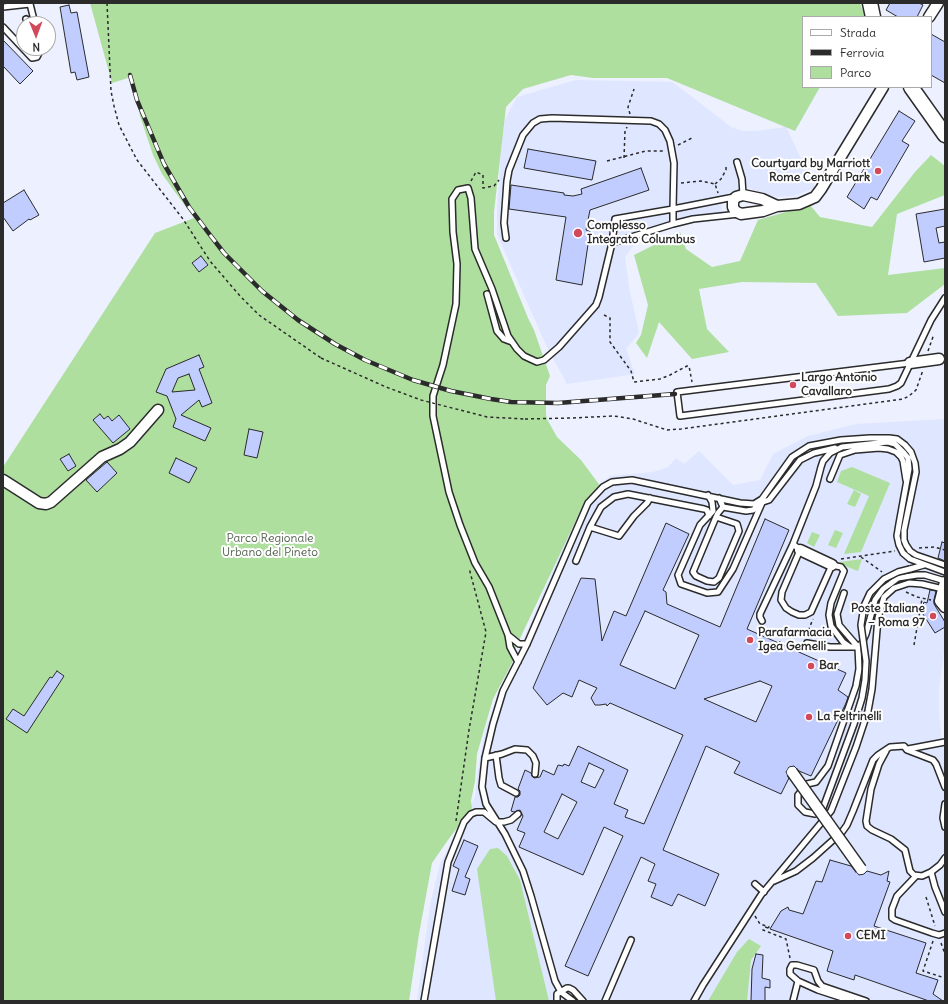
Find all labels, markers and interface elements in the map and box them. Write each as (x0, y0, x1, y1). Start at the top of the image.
north arrow (16, 16, 56, 56)
legend (802, 16, 932, 88)
text: Strada (840, 25, 876, 40)
text: N (32, 40, 40, 54)
text: Ferrovia (840, 45, 884, 60)
text: Parco (840, 65, 871, 80)
place label: Courtyard by Marriott Rome Central Park (751, 157, 870, 185)
marker: Courtyard by Marriott Rome Central Park (873, 166, 883, 176)
place label: Complesso Integrato Columbus (587, 219, 695, 247)
marker: Complesso Integrato Columbus (572, 227, 584, 239)
place label: Largo Antonio Cavallaro (801, 371, 877, 399)
marker: Largo Antonio Cavallaro (788, 380, 798, 390)
park label: Parco Regionale Urbano del Pineto (222, 532, 318, 560)
place label: Poste Italiane – Roma 97 (851, 602, 925, 630)
marker: Poste Italiane – Roma 97 (928, 611, 938, 621)
place label: Parafarmacia Igea Gemelli (758, 626, 832, 654)
marker: Parafarmacia Igea Gemelli (745, 635, 755, 645)
place label: Bar (819, 659, 839, 673)
marker: Bar (806, 661, 816, 671)
place label: La Feltrinelli (817, 710, 882, 724)
marker: La Feltrinelli (804, 712, 814, 722)
place label: CEMI (856, 929, 886, 943)
marker: CEMI (843, 931, 853, 941)

